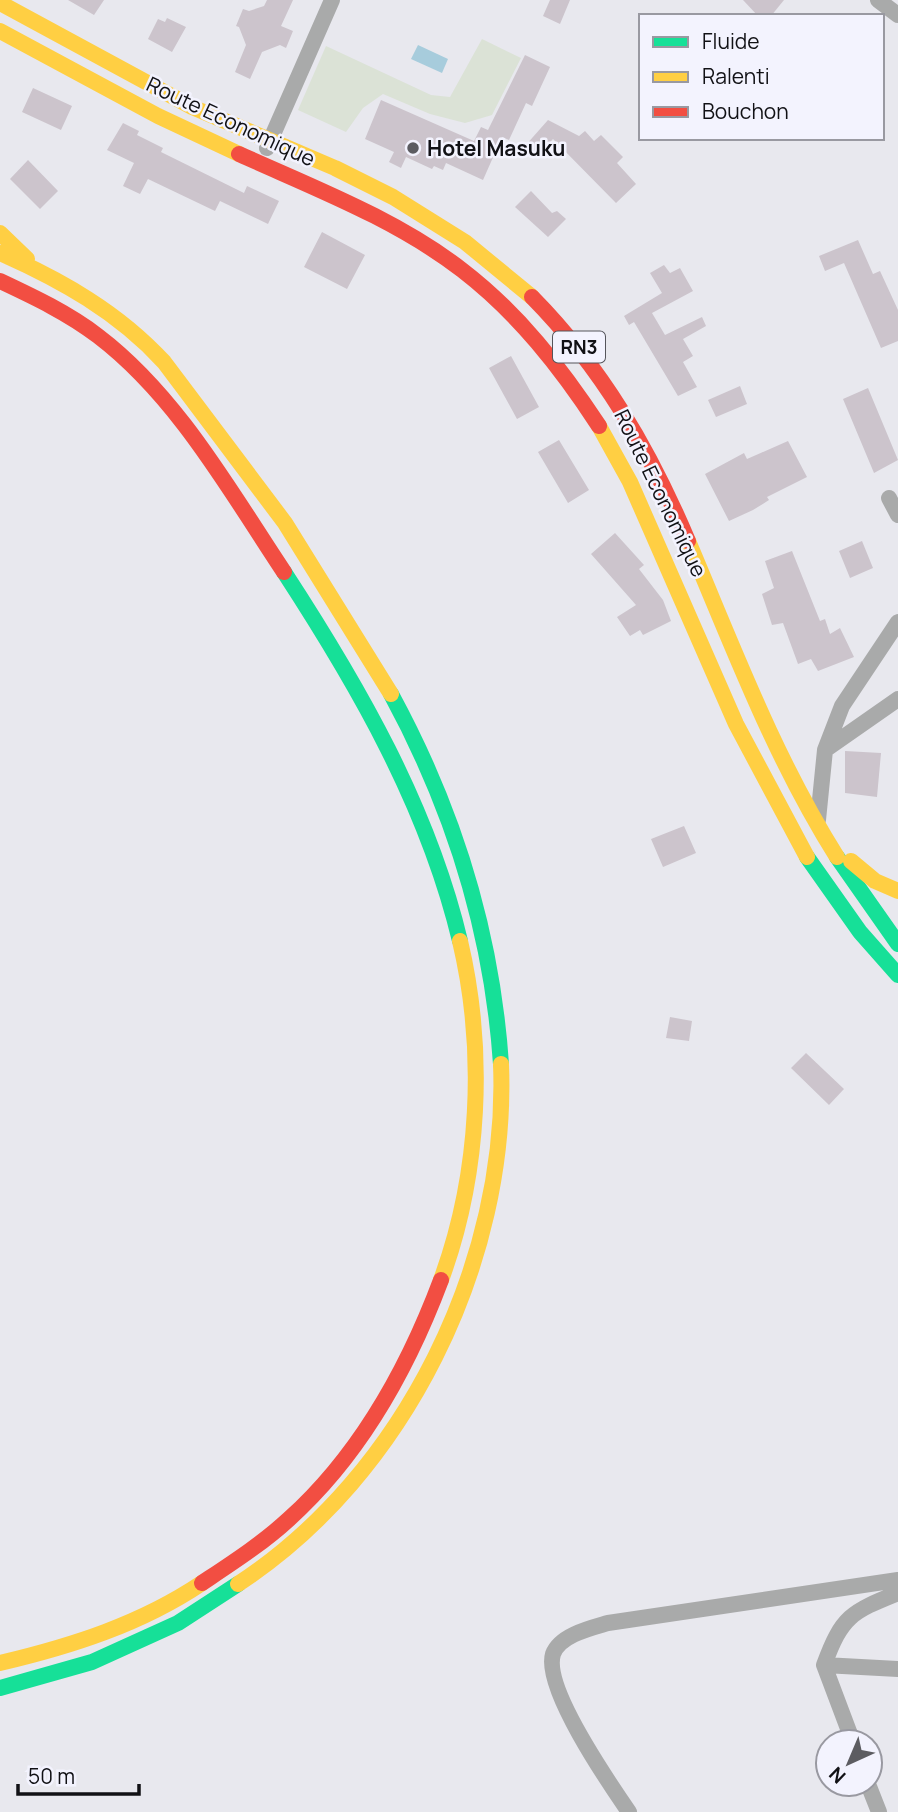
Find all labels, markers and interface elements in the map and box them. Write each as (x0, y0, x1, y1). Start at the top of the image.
legend (639, 14, 884, 140)
text: Fluide (702, 27, 760, 55)
text: Ralenti (702, 62, 770, 90)
street label: Route Economique (142, 70, 320, 172)
text: Bouchon (702, 97, 789, 125)
place label: Hotel Masuku (427, 134, 565, 162)
marker: Hotel Masuku (405, 140, 421, 156)
road number: RN3 (553, 332, 605, 362)
street label: Route Economique (608, 405, 714, 581)
north arrow (814, 1728, 884, 1798)
scale bar (18, 1752, 138, 1796)
text: N (823, 1761, 851, 1789)
text: 50 m (28, 1762, 75, 1790)

